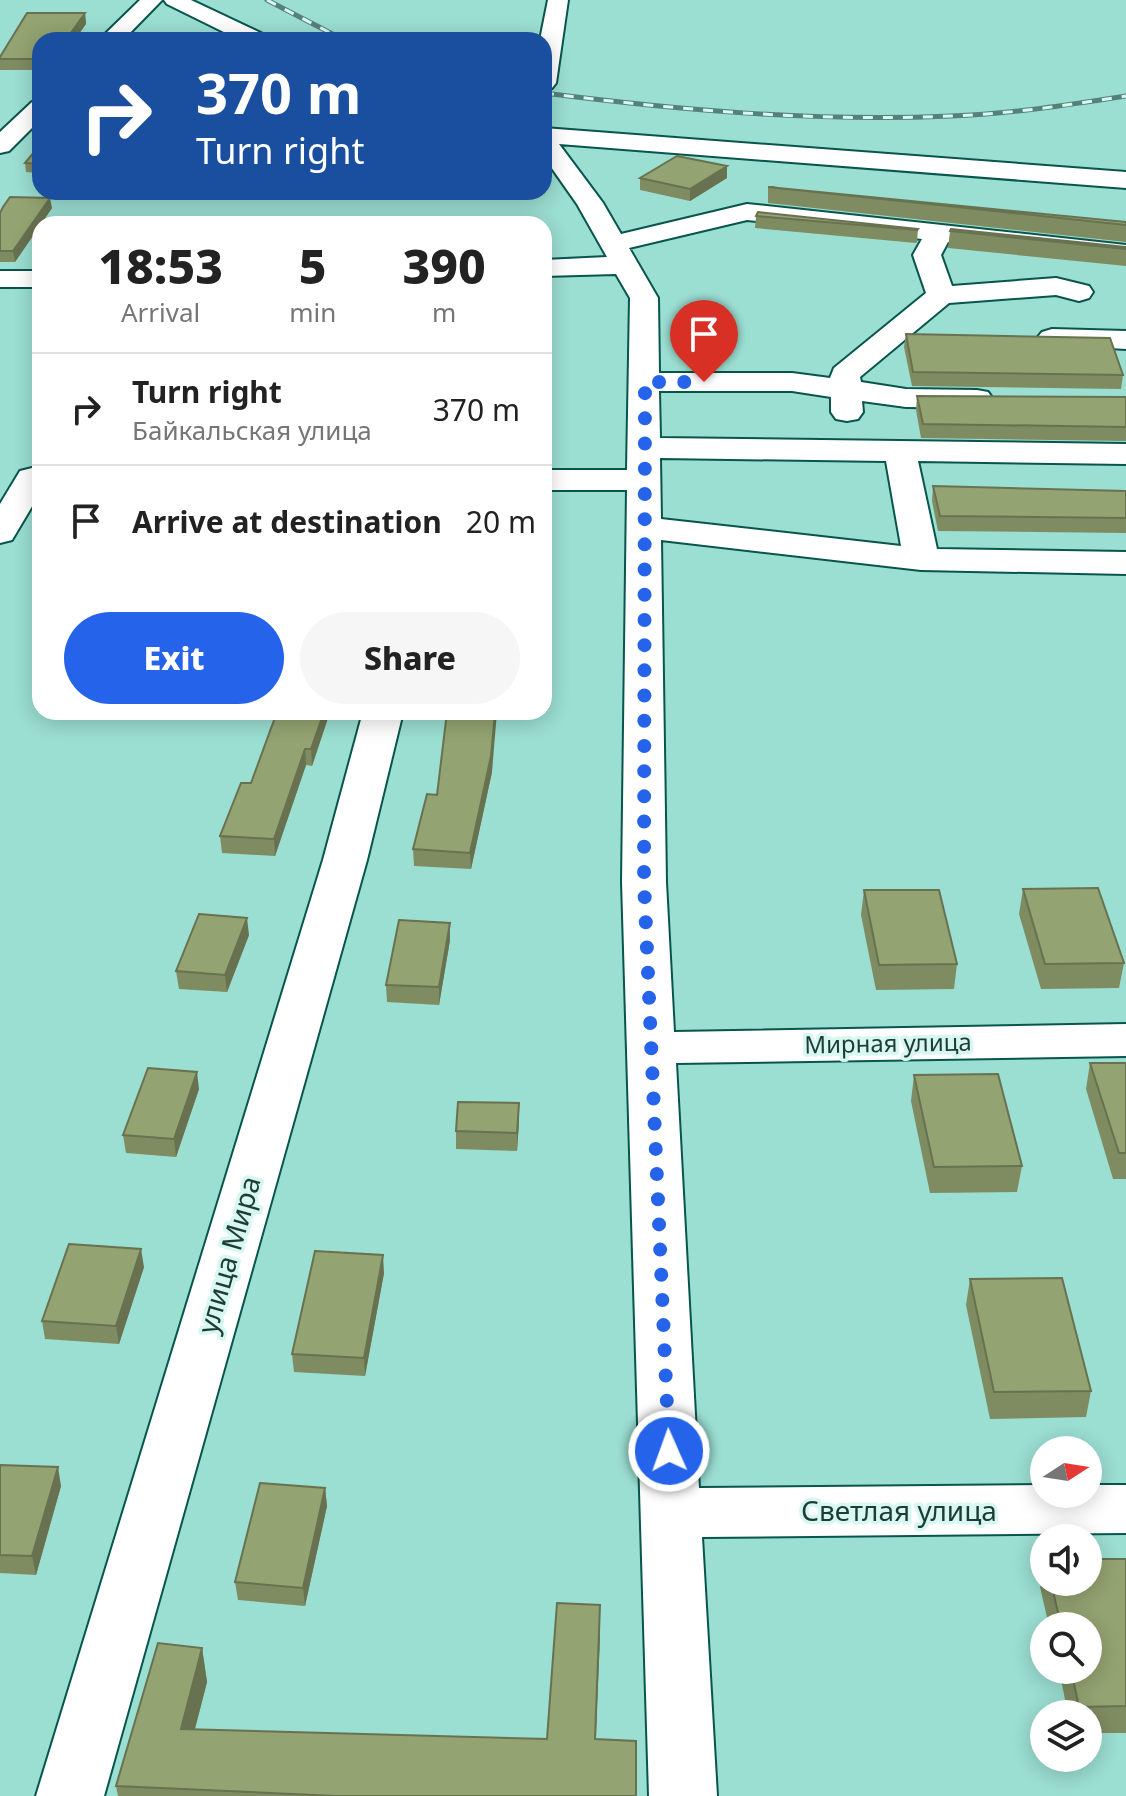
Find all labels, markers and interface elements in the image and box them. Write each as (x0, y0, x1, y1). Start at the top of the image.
text: 370 m (196, 54, 361, 130)
icon: right (64, 64, 168, 168)
text: Turn right (196, 126, 364, 175)
text: 18:53 (98, 233, 223, 298)
text: 5 (299, 233, 327, 298)
text: 390 (403, 233, 486, 298)
text: Arrival (121, 294, 200, 330)
text: min (289, 294, 336, 330)
text: m (432, 294, 456, 330)
pin (670, 300, 738, 382)
icon: arrive (682, 312, 726, 356)
text: Turn right (132, 371, 282, 412)
icon: right (64, 387, 108, 431)
text: 370 m (433, 389, 520, 430)
text: Байкальская улица (132, 412, 372, 448)
icon: arrive (64, 499, 108, 543)
text: Arrive at destination (132, 501, 442, 542)
text: 20 m (466, 501, 536, 542)
button: Exit (64, 612, 284, 704)
button: Share (300, 612, 520, 704)
street label: Мирная улица (804, 1025, 972, 1060)
street label: улица Мира (187, 1172, 269, 1338)
position arrow (627, 1409, 711, 1493)
north arrow (1030, 1436, 1102, 1508)
map controls (1030, 1436, 1102, 1772)
street label: Светлая улица (801, 1491, 997, 1529)
button: sound (1030, 1524, 1102, 1596)
button: search (1030, 1612, 1102, 1684)
button: layers (1030, 1700, 1102, 1772)

